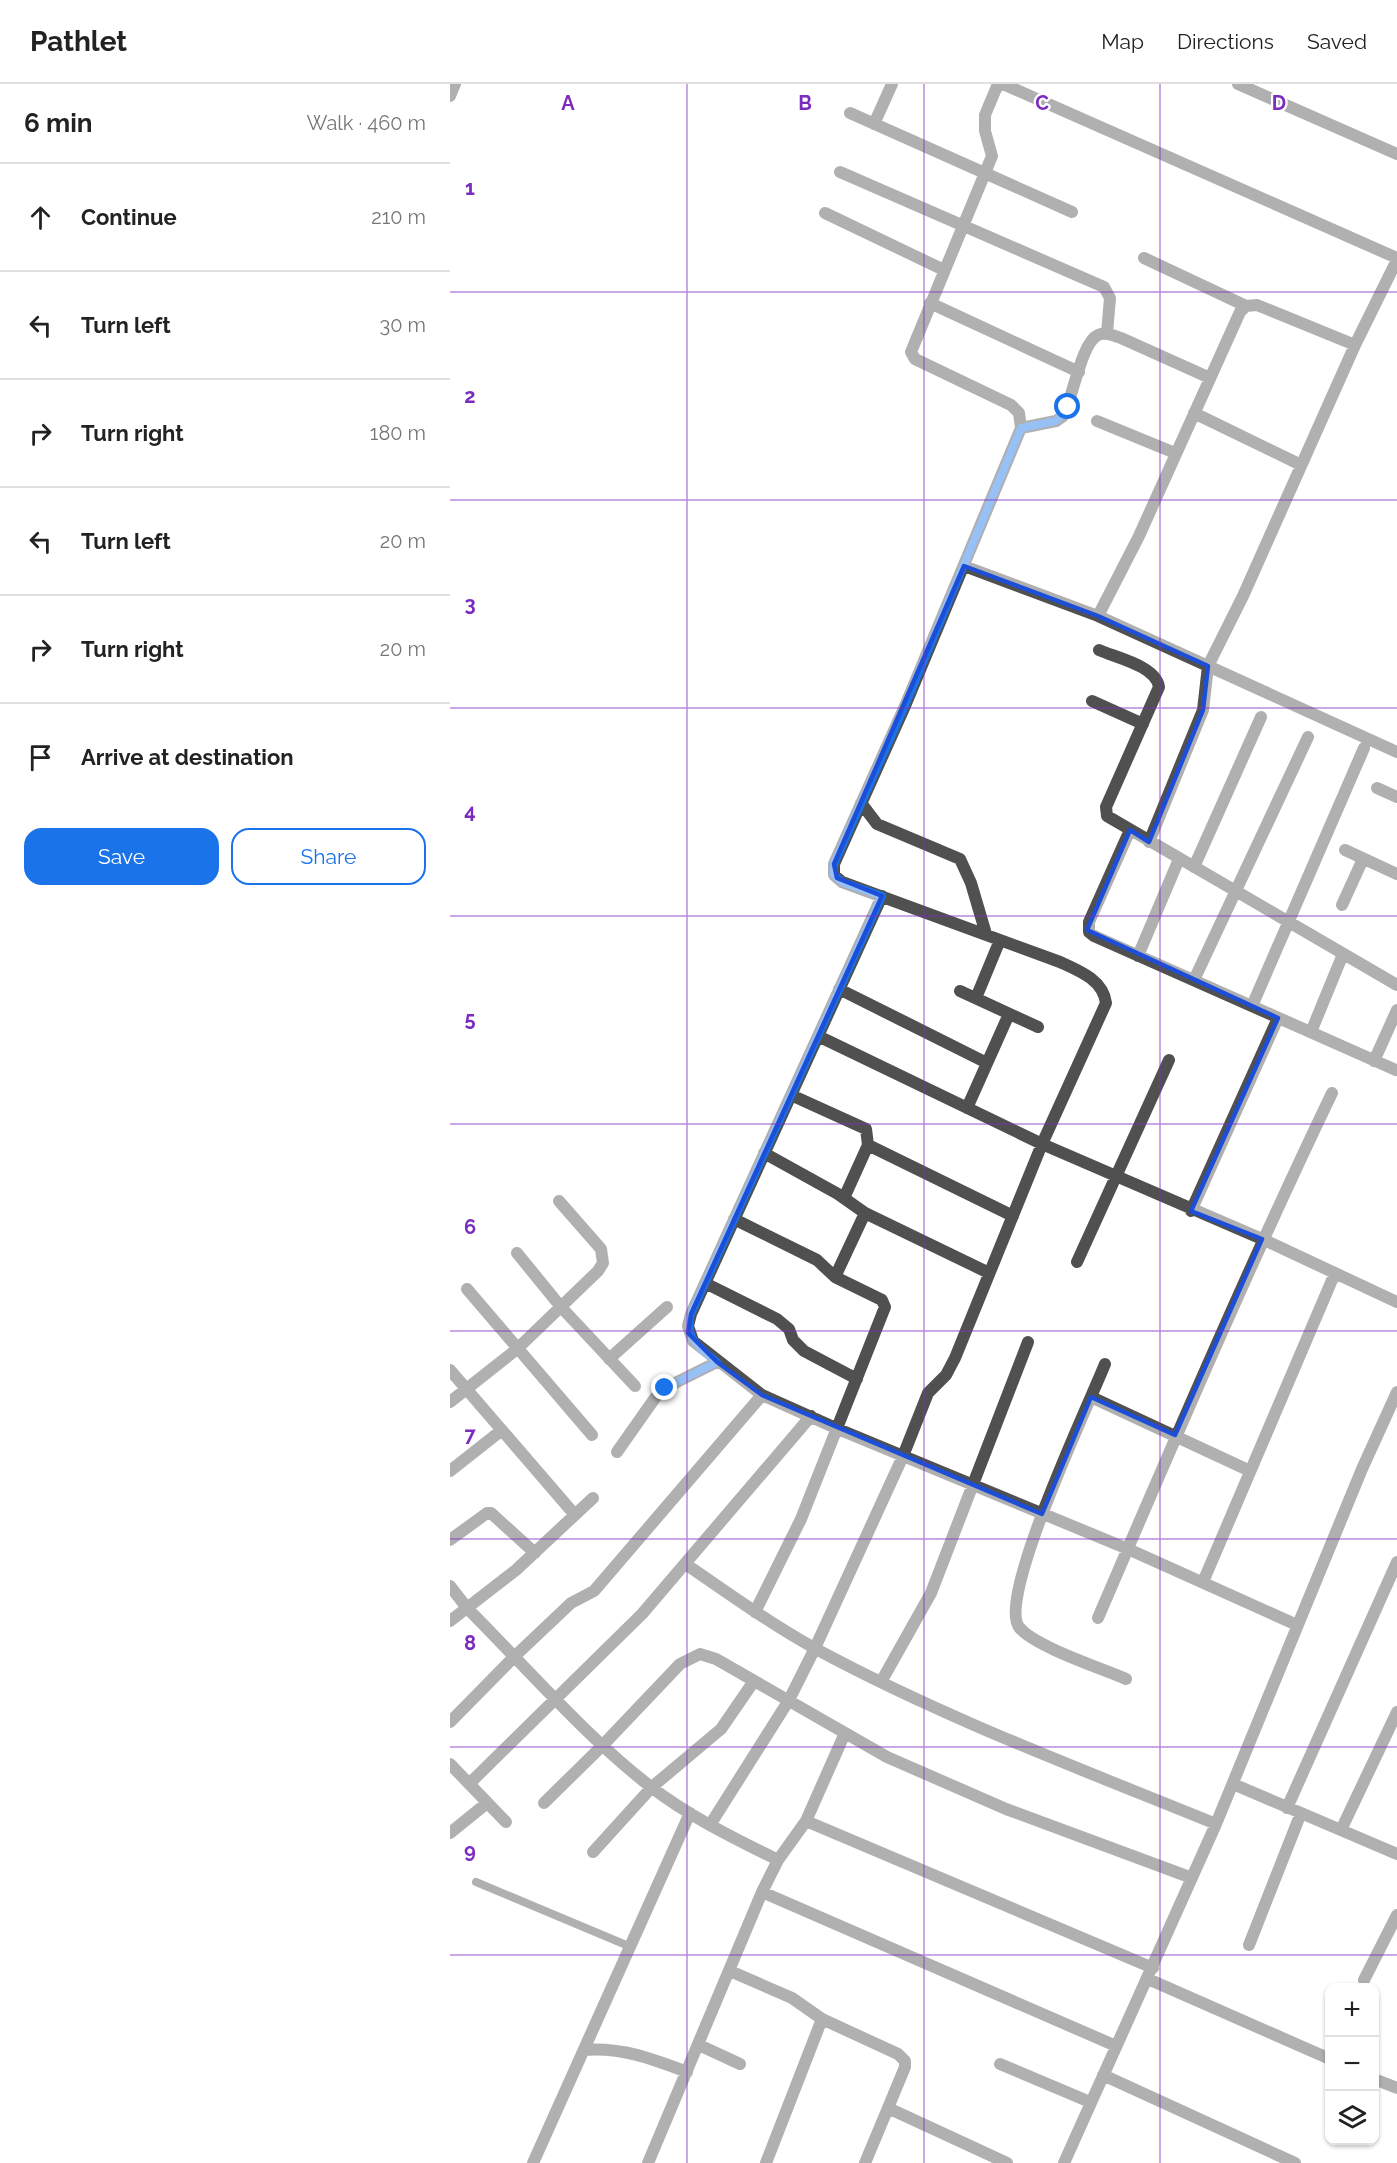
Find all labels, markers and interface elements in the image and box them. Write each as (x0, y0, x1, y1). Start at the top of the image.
text: Pathlet (30, 25, 127, 58)
text: Map (1101, 29, 1144, 54)
text: Directions (1177, 29, 1274, 54)
text: Saved (1307, 29, 1367, 54)
text: A (561, 91, 575, 115)
text: B (798, 91, 812, 115)
text: C (1035, 91, 1049, 115)
text: D (1272, 91, 1286, 115)
text: 6 min (24, 108, 93, 138)
text: Walk · 460 m (307, 111, 426, 135)
text: 1 (465, 176, 475, 200)
icon: ahead (24, 201, 57, 234)
text: Continue (81, 204, 177, 230)
text: 210 m (371, 205, 426, 229)
icon: left (24, 309, 57, 342)
text: Turn left (81, 312, 171, 338)
text: 30 m (380, 313, 426, 337)
text: 2 (464, 384, 476, 408)
route start (1054, 393, 1080, 419)
icon: right (24, 417, 57, 450)
text: Turn right (81, 420, 184, 446)
text: 180 m (370, 421, 426, 445)
icon: left (24, 525, 57, 558)
text: Turn left (81, 528, 171, 554)
text: 20 m (380, 529, 426, 553)
text: 3 (464, 592, 476, 616)
icon: right (24, 633, 57, 666)
text: Turn right (81, 636, 184, 662)
text: 20 m (380, 637, 426, 661)
icon: arrive (24, 741, 57, 774)
text: Arrive at destination (81, 744, 294, 770)
text: 4 (464, 799, 476, 823)
button: Save (24, 828, 219, 885)
button: Share (231, 828, 426, 885)
text: 5 (464, 1007, 476, 1031)
text: 6 (464, 1215, 476, 1239)
route end (651, 1374, 677, 1400)
text: 7 (464, 1423, 476, 1447)
text: 8 (464, 1631, 476, 1655)
text: 9 (464, 1839, 476, 1863)
map controls (1325, 1983, 1379, 2145)
button: + (1325, 1983, 1379, 2037)
button: − (1325, 2037, 1379, 2091)
button: layers (1325, 2091, 1379, 2145)

